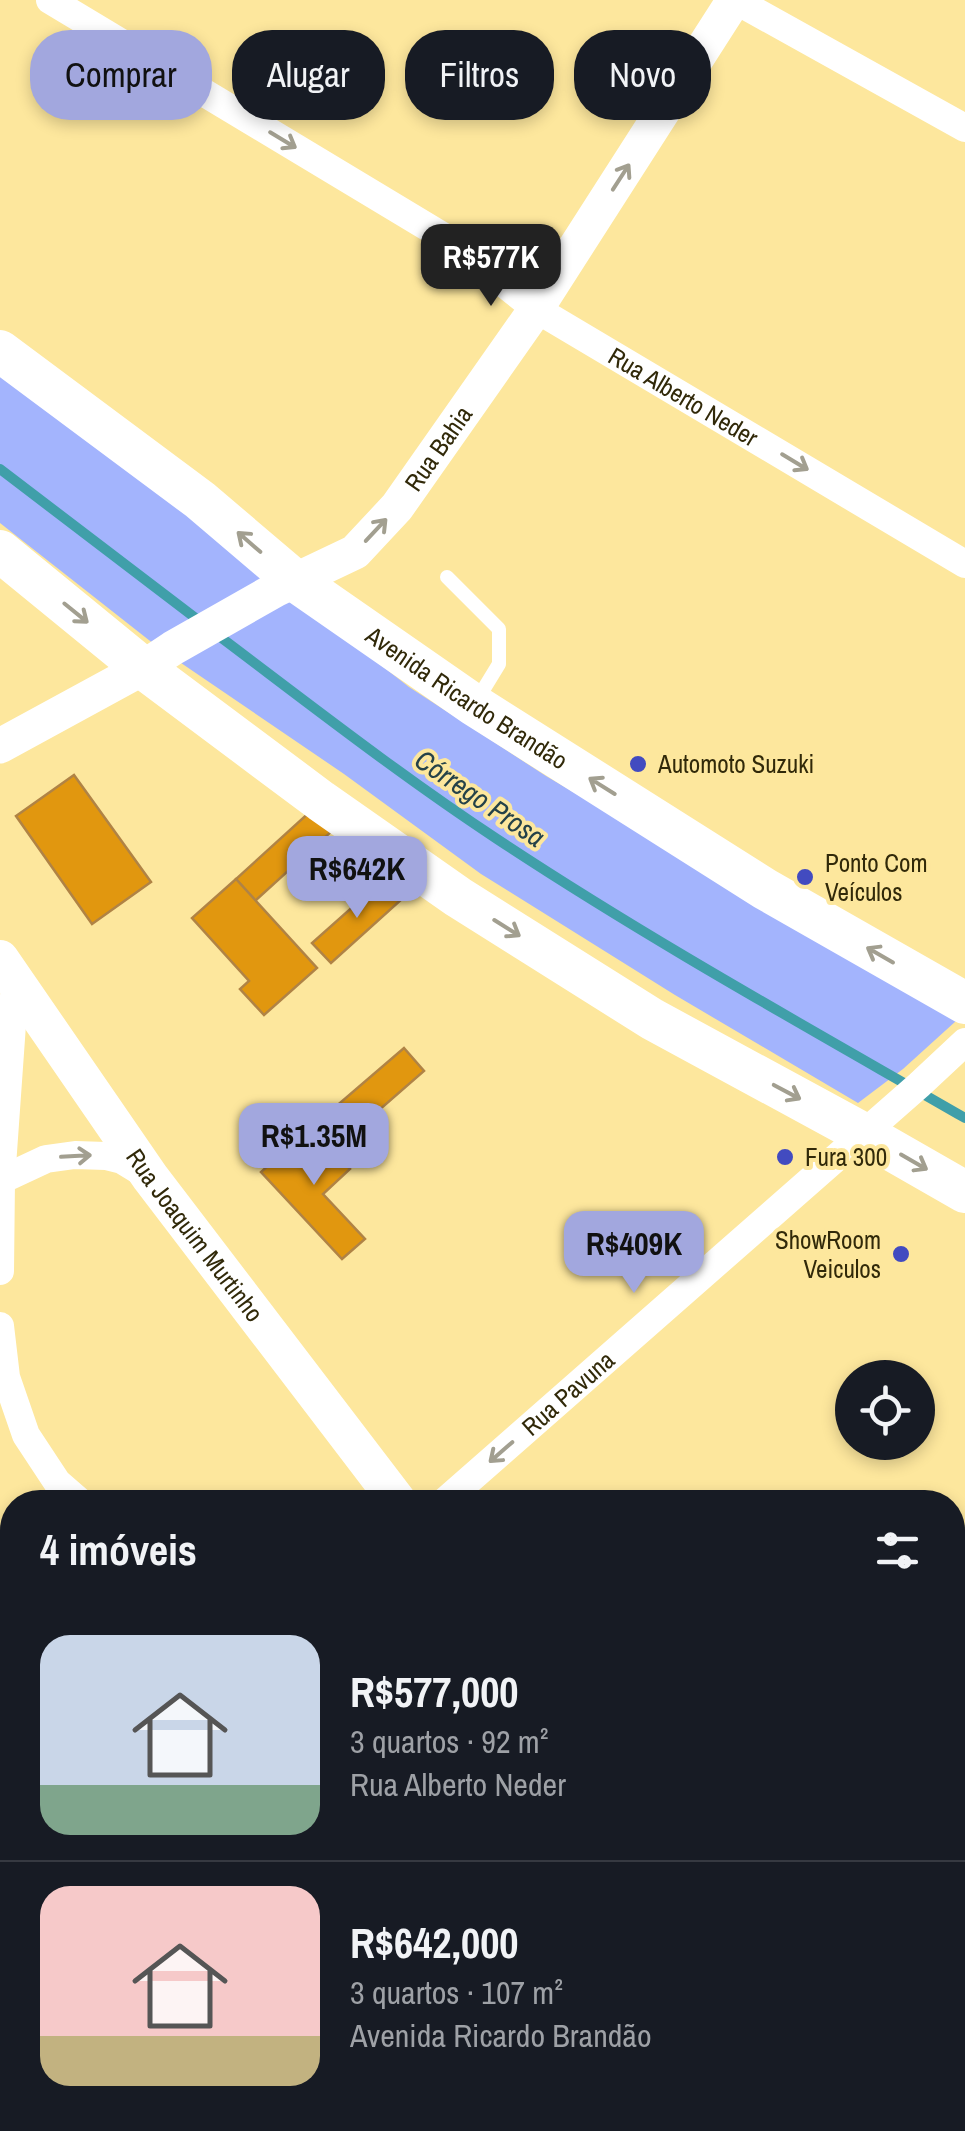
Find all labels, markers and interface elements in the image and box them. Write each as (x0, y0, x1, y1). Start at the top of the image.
chip: Comprar (30, 30, 212, 120)
chip: Alugar (232, 30, 385, 120)
chip: Filtros (405, 30, 554, 120)
chip: Novo (574, 30, 711, 120)
one-way arrow (268, 130, 297, 150)
one-way arrow (610, 163, 631, 192)
pin: R$577K (410, 224, 572, 309)
text: R$577K (443, 235, 539, 278)
street label: Rua Alberto Neder (602, 339, 765, 454)
street label: Rua Bahia (396, 398, 480, 498)
one-way arrow (780, 453, 809, 473)
one-way arrow (364, 518, 388, 542)
one-way arrow (237, 531, 263, 553)
one-way arrow (62, 602, 88, 624)
street label: Avenida Ricardo Brandão (358, 618, 574, 777)
water label: Córrego Prosa (407, 741, 553, 855)
place label: Automoto Suzuki (657, 747, 814, 781)
marker: Automoto Suzuki (627, 753, 649, 775)
one-way arrow (588, 776, 617, 797)
pin: R$642K (276, 836, 438, 921)
place label: Ponto Com Veículos (825, 846, 928, 909)
text: R$642K (309, 847, 405, 890)
marker: Ponto Com Veículos (794, 866, 816, 888)
one-way arrow (493, 918, 521, 938)
one-way arrow (866, 944, 896, 964)
one-way arrow (772, 1083, 802, 1103)
pin: R$1.35M (222, 1103, 406, 1188)
text: R$1.35M (261, 1114, 367, 1157)
place label: Fura 300 (805, 1140, 887, 1174)
street label: Rua Joaquim Murtinho (118, 1142, 271, 1329)
one-way arrow (59, 1146, 91, 1165)
marker: Fura 300 (774, 1146, 796, 1168)
one-way arrow (898, 1153, 928, 1173)
pin: R$409K (553, 1211, 715, 1296)
text: R$409K (586, 1222, 682, 1265)
place label: ShowRoom Veiculos (775, 1223, 881, 1286)
marker: ShowRoom Veiculos (890, 1243, 912, 1265)
street label: Rua Pavuna (514, 1343, 622, 1443)
map controls (835, 1360, 935, 1460)
button: locate (835, 1360, 935, 1460)
one-way arrow (489, 1441, 514, 1464)
text: 4 imóveis (40, 1522, 197, 1578)
icon: filters (870, 1523, 925, 1578)
text: R$577,000 (350, 1664, 519, 1720)
icon: home (120, 1675, 240, 1795)
text: 3 quartos · 92 m² (350, 1720, 548, 1763)
text: Rua Alberto Neder (350, 1763, 566, 1806)
text: R$642,000 (350, 1915, 519, 1971)
icon: home (120, 1926, 240, 2046)
text: 3 quartos · 107 m² (350, 1971, 563, 2014)
text: Avenida Ricardo Brandão (350, 2014, 652, 2057)

